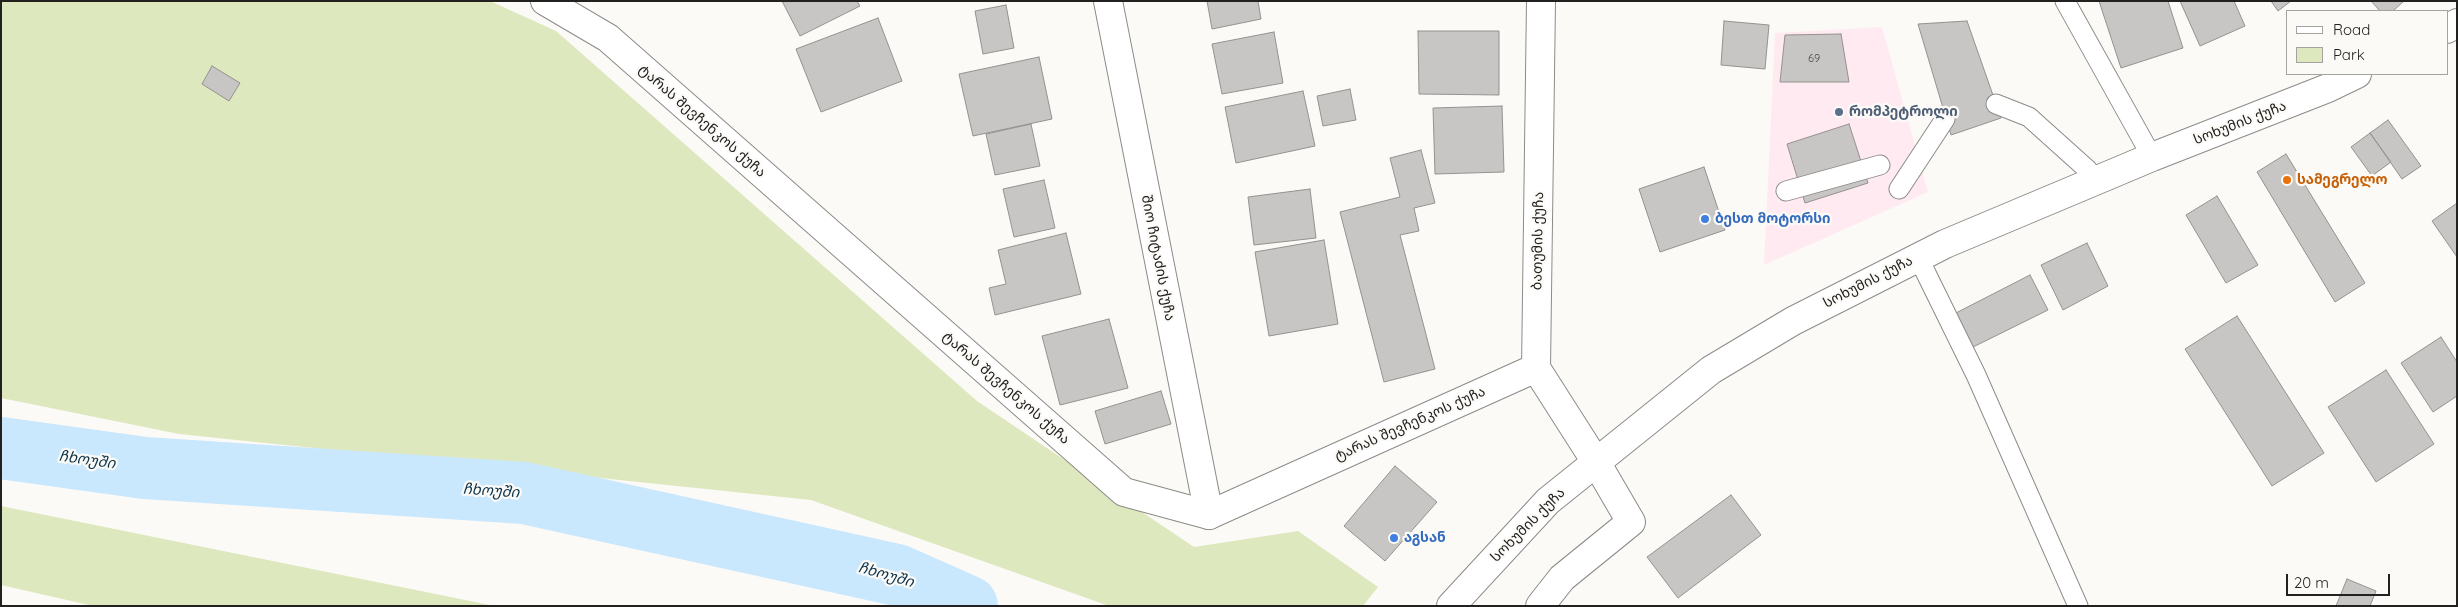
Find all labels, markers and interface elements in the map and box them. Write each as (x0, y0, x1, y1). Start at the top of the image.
legend (2286, 10, 2448, 75)
text: Road (2333, 20, 2370, 39)
text: Park (2333, 45, 2365, 64)
house number: 69 (1808, 52, 1820, 66)
street label: ტარას შევჩენკოს ქუჩა (635, 61, 769, 181)
street label: სოხუმის ქუჩა (2191, 98, 2289, 148)
place label: რომპეტროლი (1849, 104, 1958, 120)
marker: რომპეტროლი (1833, 106, 1845, 118)
place label: სამეგრელო (2297, 172, 2388, 188)
marker: სამეგრელო (2281, 174, 2293, 186)
street label: ბათუმის ქუჩა (1529, 192, 1547, 290)
street label: შიო ჩიტაძის ქუჩა (1138, 194, 1178, 322)
place label: ბესთ მოტორსი (1715, 211, 1830, 227)
marker: ბესთ მოტორსი (1699, 213, 1711, 225)
street label: სოხუმის ქუჩა (1821, 252, 1915, 312)
street label: ტარას შევჩენკოს ქუჩა (939, 328, 1073, 448)
street label: ტარას შევჩენკოს ქუჩა (1332, 383, 1488, 465)
water label: ჩხოუში (58, 447, 116, 473)
water label: ჩხოუში (462, 480, 520, 502)
street label: სოხუმის ქუჩა (1487, 484, 1569, 566)
place label: აგსან (1404, 530, 1446, 546)
marker: აგსან (1388, 532, 1400, 544)
water label: ჩხოუში (856, 559, 916, 591)
scale bar (2288, 564, 2392, 596)
text: 20 m (2294, 573, 2329, 592)

